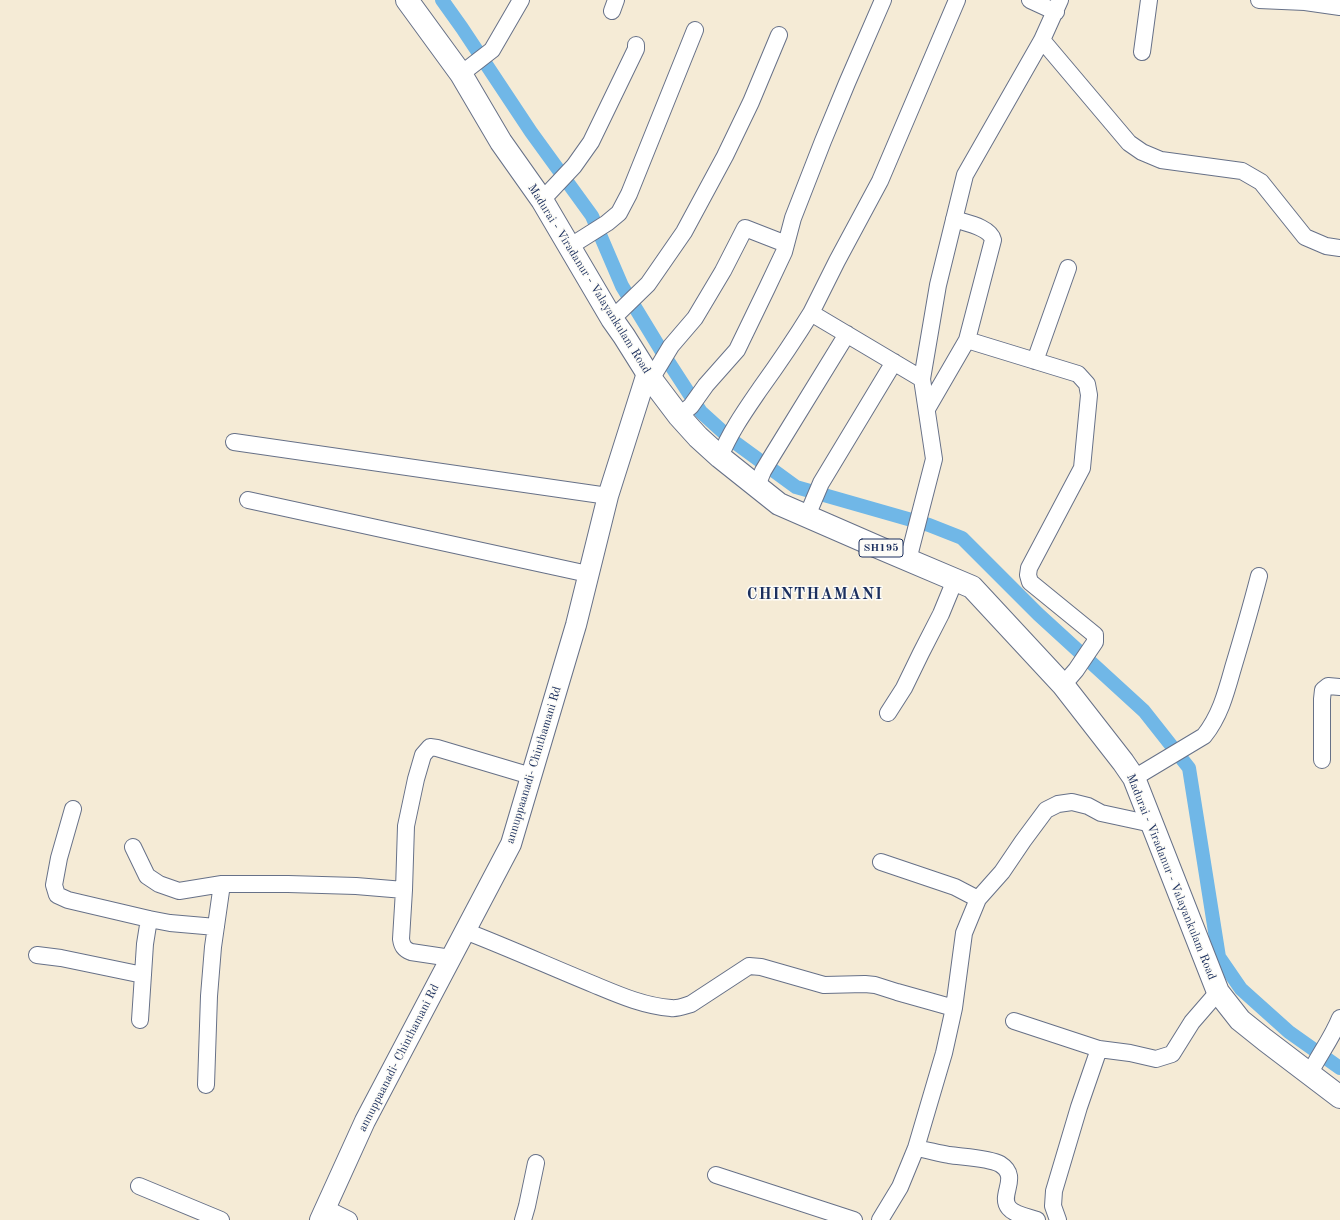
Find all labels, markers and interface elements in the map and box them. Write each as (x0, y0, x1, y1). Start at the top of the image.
street label: Madurai - Viradanur - Valayankulam Road (524, 182, 654, 376)
road number: SH195 (859, 539, 903, 557)
district label: CHINTHAMANI (747, 585, 883, 605)
street label: annuppaanadi- Chinthamani Rd (503, 685, 565, 845)
street label: Madurai - Viradanur - Valayankulam Road (1123, 772, 1219, 982)
street label: annuppaanadi- Chinthamani Rd (355, 982, 443, 1134)

